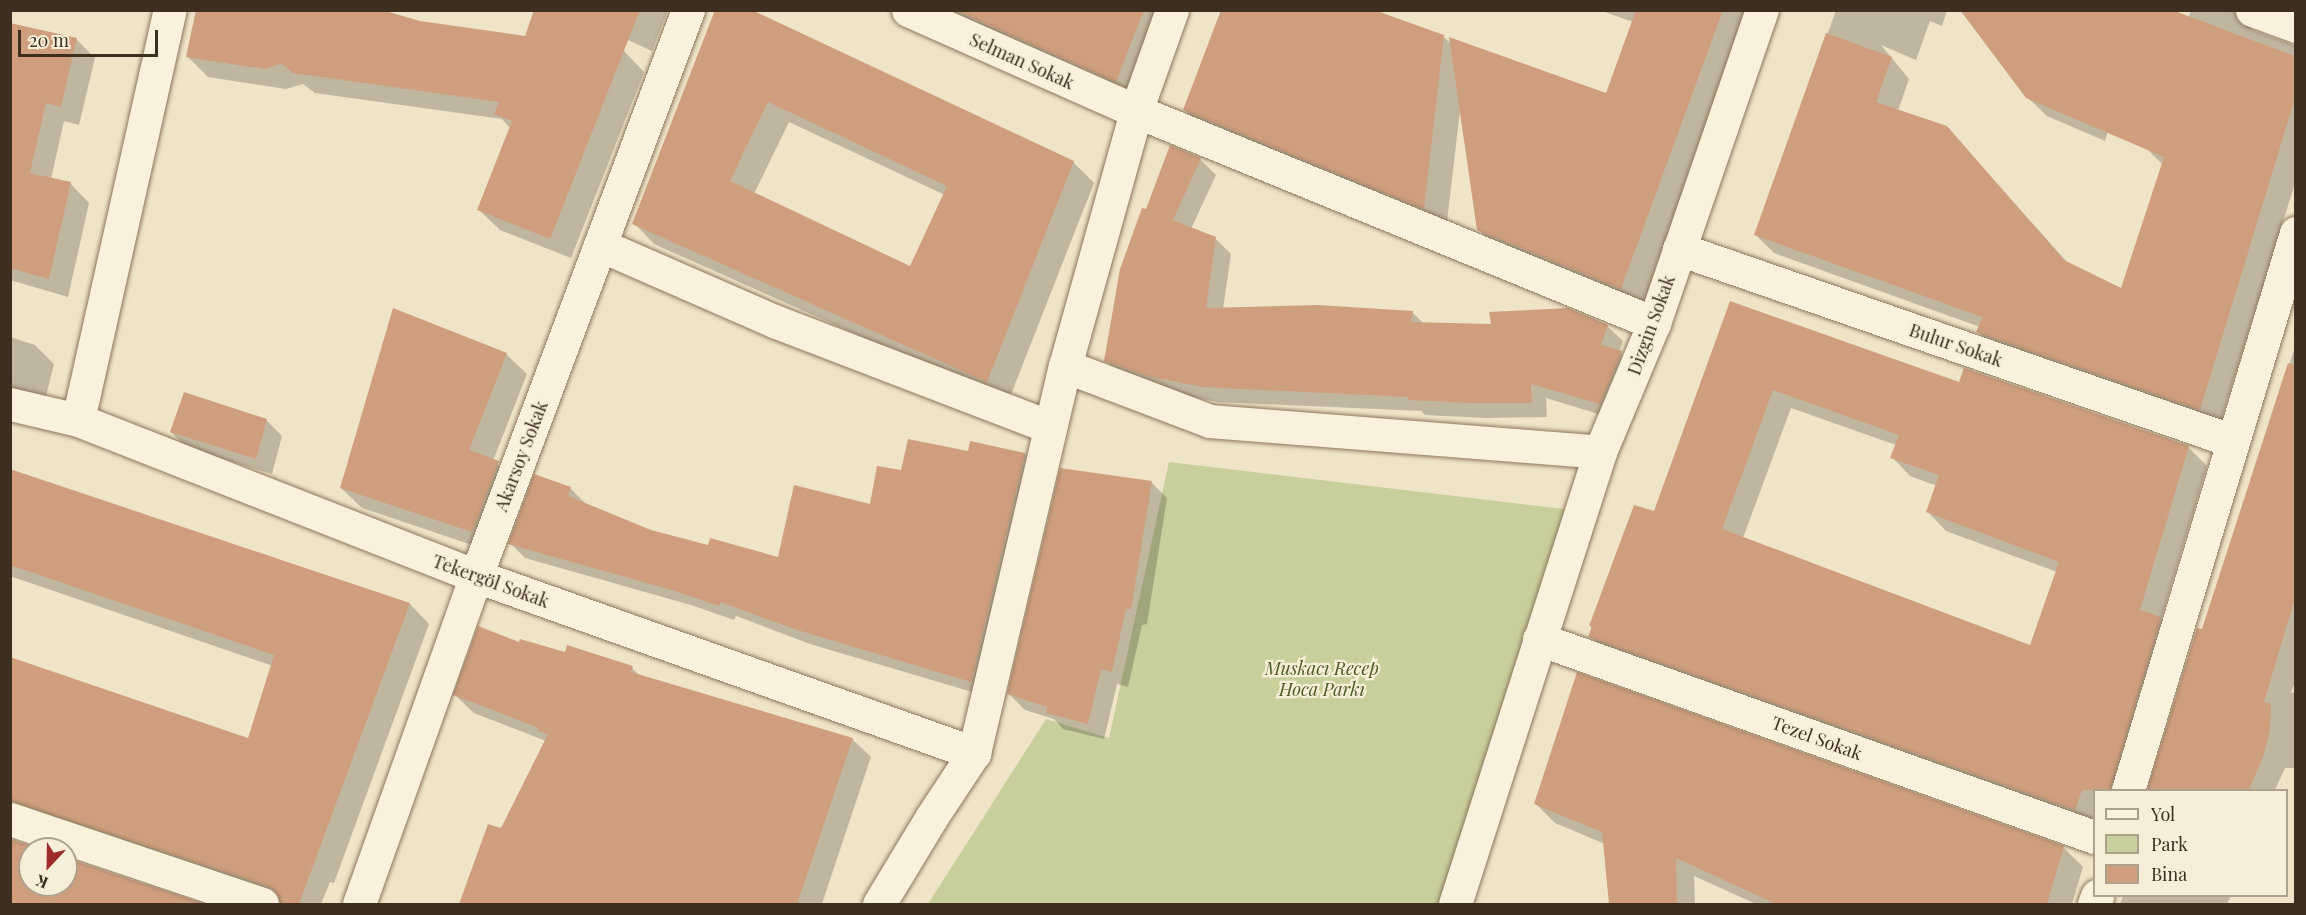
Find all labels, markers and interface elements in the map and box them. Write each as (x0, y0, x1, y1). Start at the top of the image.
scale bar (21, 18, 160, 56)
text: 20 m (29, 28, 69, 52)
street label: Selman Sokak (966, 28, 1078, 94)
street label: Dizgin Sokak (1623, 272, 1679, 378)
street label: Bulur Sokak (1906, 319, 2006, 371)
street label: Akarsoy Sokak (490, 397, 552, 515)
street label: Tekergöl Sokak (430, 550, 552, 612)
park label: Muskacı Recep Hoca Parkı (1265, 658, 1379, 700)
street label: Tezel Sokak (1769, 712, 1865, 764)
legend (2093, 789, 2288, 897)
text: Yol (2151, 802, 2175, 826)
text: Park (2151, 832, 2188, 856)
north arrow (18, 837, 78, 897)
text: Bina (2151, 862, 2187, 886)
text: K (33, 870, 51, 894)

